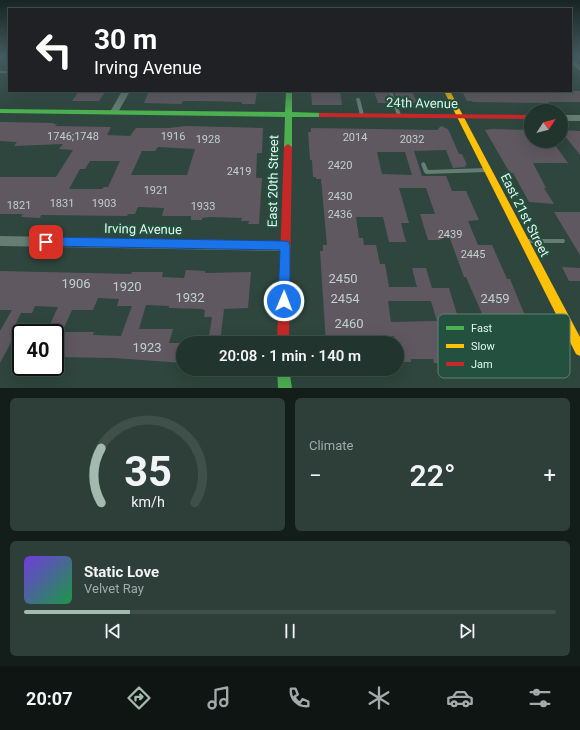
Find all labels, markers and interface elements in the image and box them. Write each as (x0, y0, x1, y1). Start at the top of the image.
text: 30 m (94, 23, 157, 56)
icon: left (28, 24, 80, 76)
text: Irving Avenue (94, 57, 202, 78)
street label: 24th Avenue (386, 95, 458, 111)
north arrow (524, 104, 568, 148)
map controls (524, 104, 568, 148)
house number: 1746;1748 (47, 130, 99, 143)
house number: 1916 (161, 130, 185, 143)
house number: 2014 (343, 131, 367, 144)
house number: 1928 (196, 133, 220, 146)
house number: 2032 (400, 133, 424, 146)
street label: East 20th Street (265, 135, 281, 227)
house number: 2420 (328, 159, 352, 172)
house number: 2419 (227, 165, 251, 178)
street label: East 21st Street (497, 171, 553, 259)
house number: 1921 (144, 184, 168, 197)
house number: 2430 (328, 190, 352, 203)
house number: 1831 (50, 197, 74, 210)
house number: 1903 (92, 197, 116, 210)
house number: 1821 (7, 199, 31, 212)
house number: 1933 (191, 200, 215, 213)
house number: 2436 (328, 208, 352, 221)
street label: Irving Avenue (104, 221, 182, 237)
pin (29, 225, 63, 259)
house number: 2439 (438, 228, 462, 241)
icon: arrive (35, 231, 57, 253)
house number: 2445 (461, 248, 485, 261)
house number: 2450 (328, 271, 358, 286)
house number: 1906 (61, 276, 91, 291)
house number: 1920 (112, 279, 142, 294)
position arrow (263, 280, 305, 322)
house number: 1932 (175, 290, 205, 305)
house number: 2454 (330, 291, 360, 306)
house number: 2459 (480, 291, 510, 306)
legend (438, 314, 570, 378)
house number: 2460 (334, 316, 364, 331)
text: Fast (471, 322, 493, 335)
speed limit sign: 40 (12, 324, 64, 376)
house number: 1923 (132, 340, 162, 355)
text: Slow (471, 340, 495, 353)
text: 20:08 · 1 min · 140 m (219, 347, 361, 365)
text: Jam (471, 358, 493, 371)
text: Climate (309, 438, 353, 453)
text: 35 (124, 446, 171, 495)
text: 22° (410, 458, 455, 493)
text: − (309, 463, 322, 488)
text: + (544, 463, 556, 488)
text: km/h (131, 493, 164, 509)
text: Static Love (84, 563, 159, 581)
text: Velvet Ray (84, 581, 144, 596)
icon: previous (102, 620, 124, 642)
icon: pause (279, 620, 301, 642)
icon: next (456, 620, 478, 642)
icon: directions (125, 684, 153, 712)
icon: music (205, 684, 233, 712)
icon: phone (285, 684, 313, 712)
icon: climate (365, 684, 393, 712)
icon: car (446, 684, 474, 712)
icon: filters (526, 684, 554, 712)
text: 20:07 (26, 688, 73, 709)

